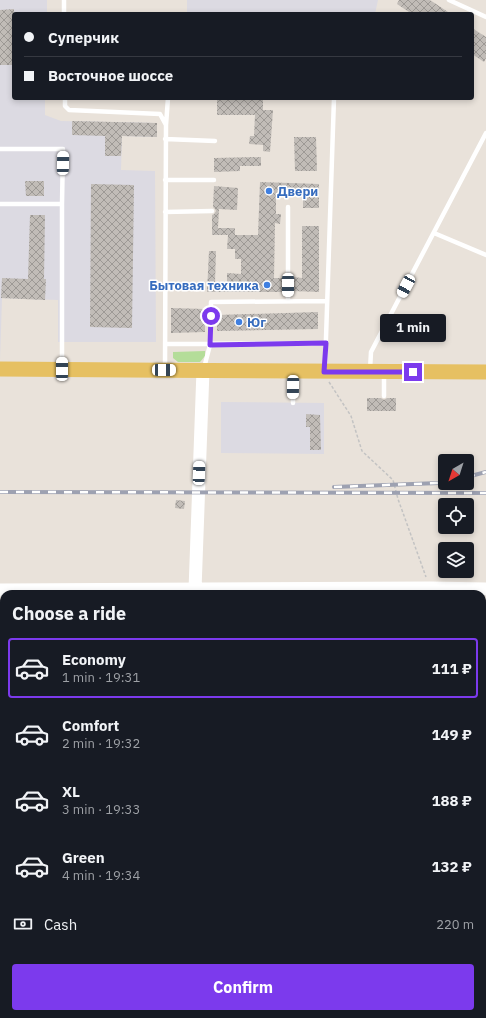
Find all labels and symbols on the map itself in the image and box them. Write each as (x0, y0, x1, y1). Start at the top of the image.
car (57, 151, 69, 175)
place label: Двери (277, 183, 318, 200)
marker: Двери (264, 186, 274, 196)
car (282, 273, 294, 297)
car (395, 273, 417, 299)
place label: Бытовая техника (149, 277, 259, 294)
marker: Бытовая техника (262, 280, 272, 290)
route start (202, 307, 220, 325)
place label: Юг (247, 314, 266, 331)
callout: 1 min (380, 314, 446, 342)
marker: Юг (234, 317, 244, 327)
car (56, 357, 68, 381)
route end (404, 363, 422, 381)
car (152, 364, 176, 376)
car (287, 375, 299, 399)
north arrow (438, 454, 474, 490)
car (193, 461, 205, 485)

